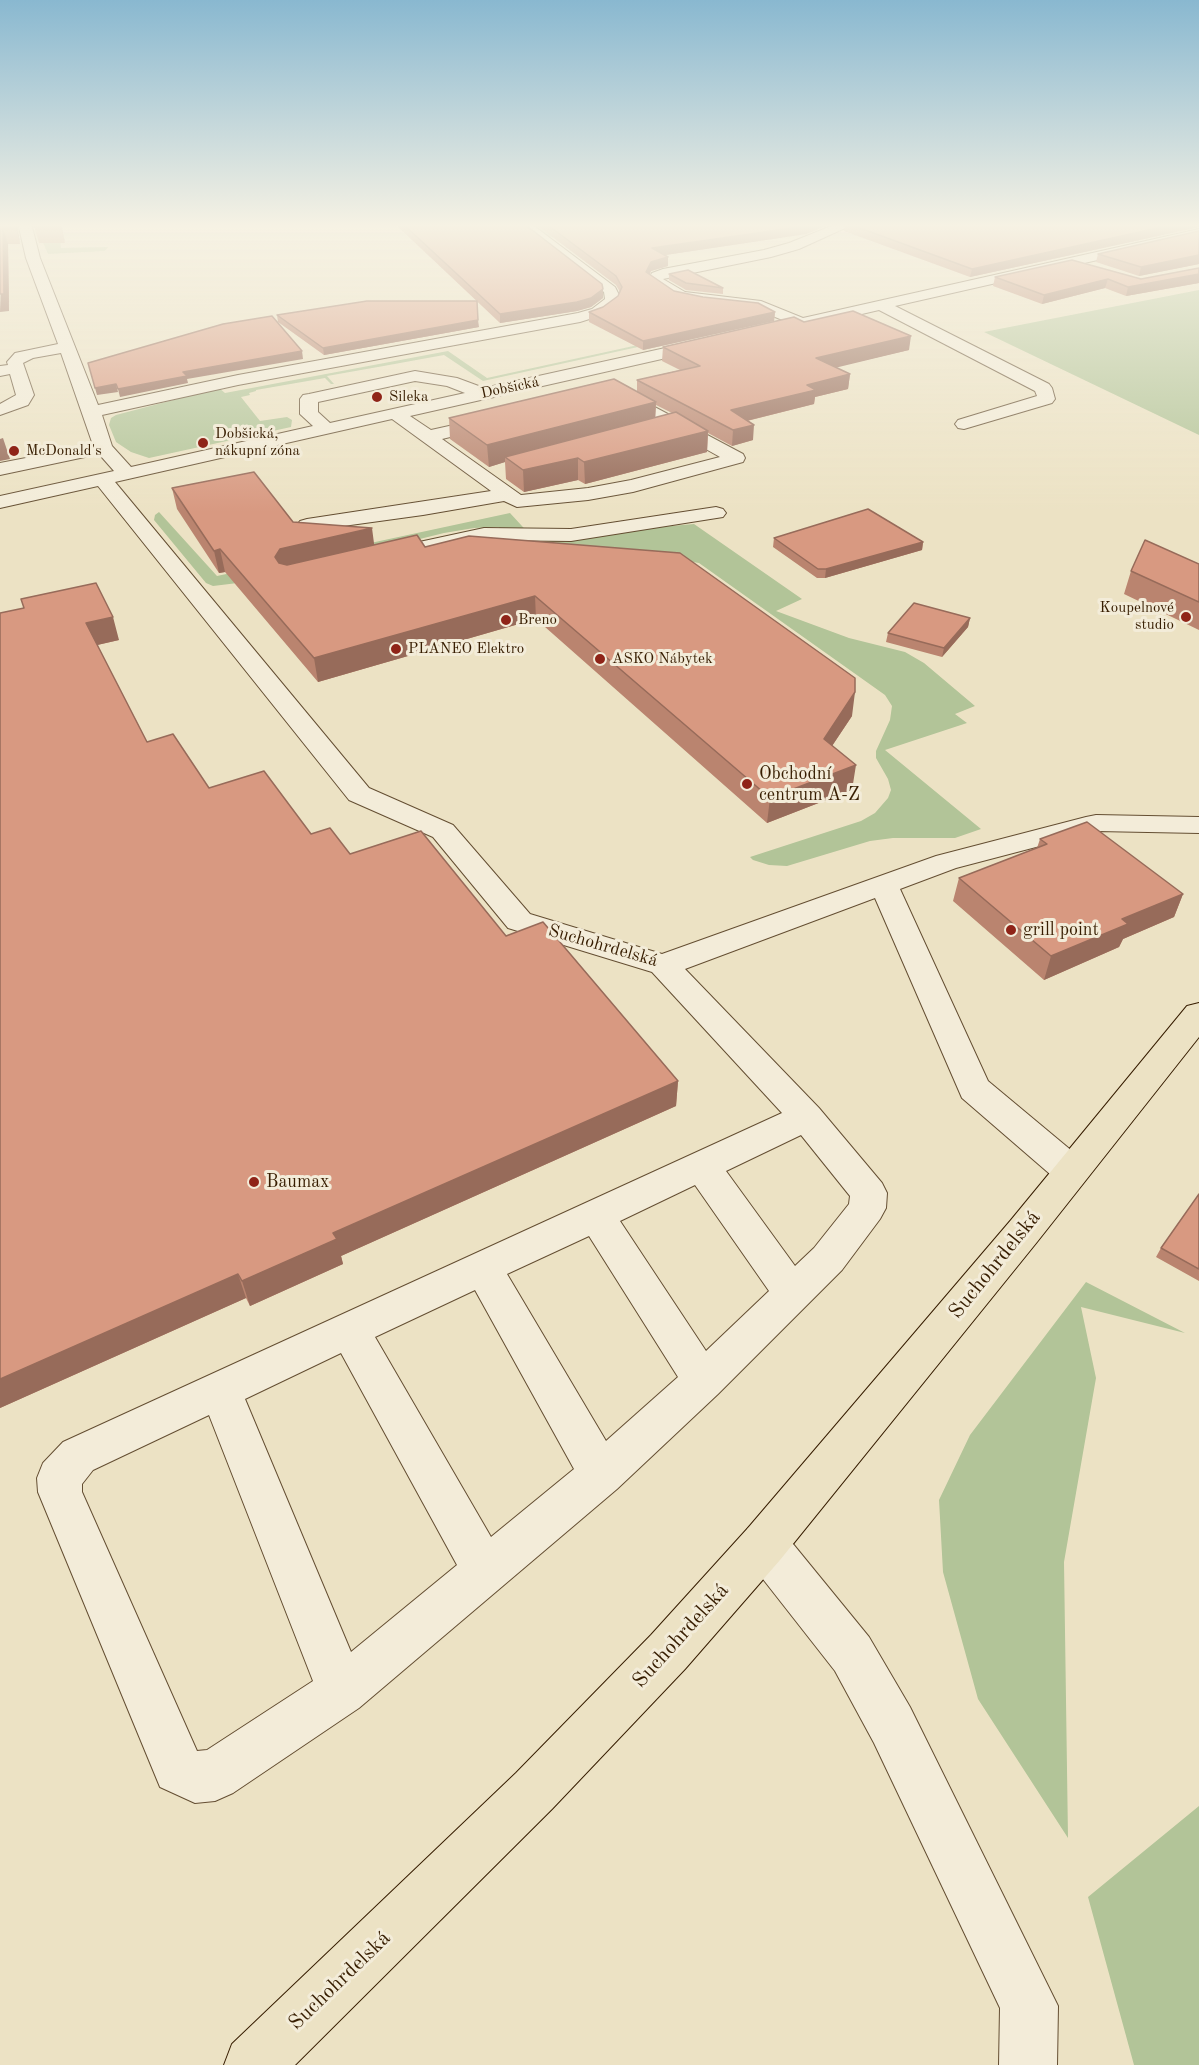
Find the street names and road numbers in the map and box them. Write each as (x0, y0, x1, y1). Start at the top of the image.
street label: Dobšická (479, 373, 541, 403)
street label: Suchohrdelská (546, 920, 660, 972)
street label: Suchohrdelská (944, 1206, 1046, 1324)
street label: Suchohrdelská (627, 1579, 735, 1693)
street label: Suchohrdelská (284, 1926, 396, 2036)

